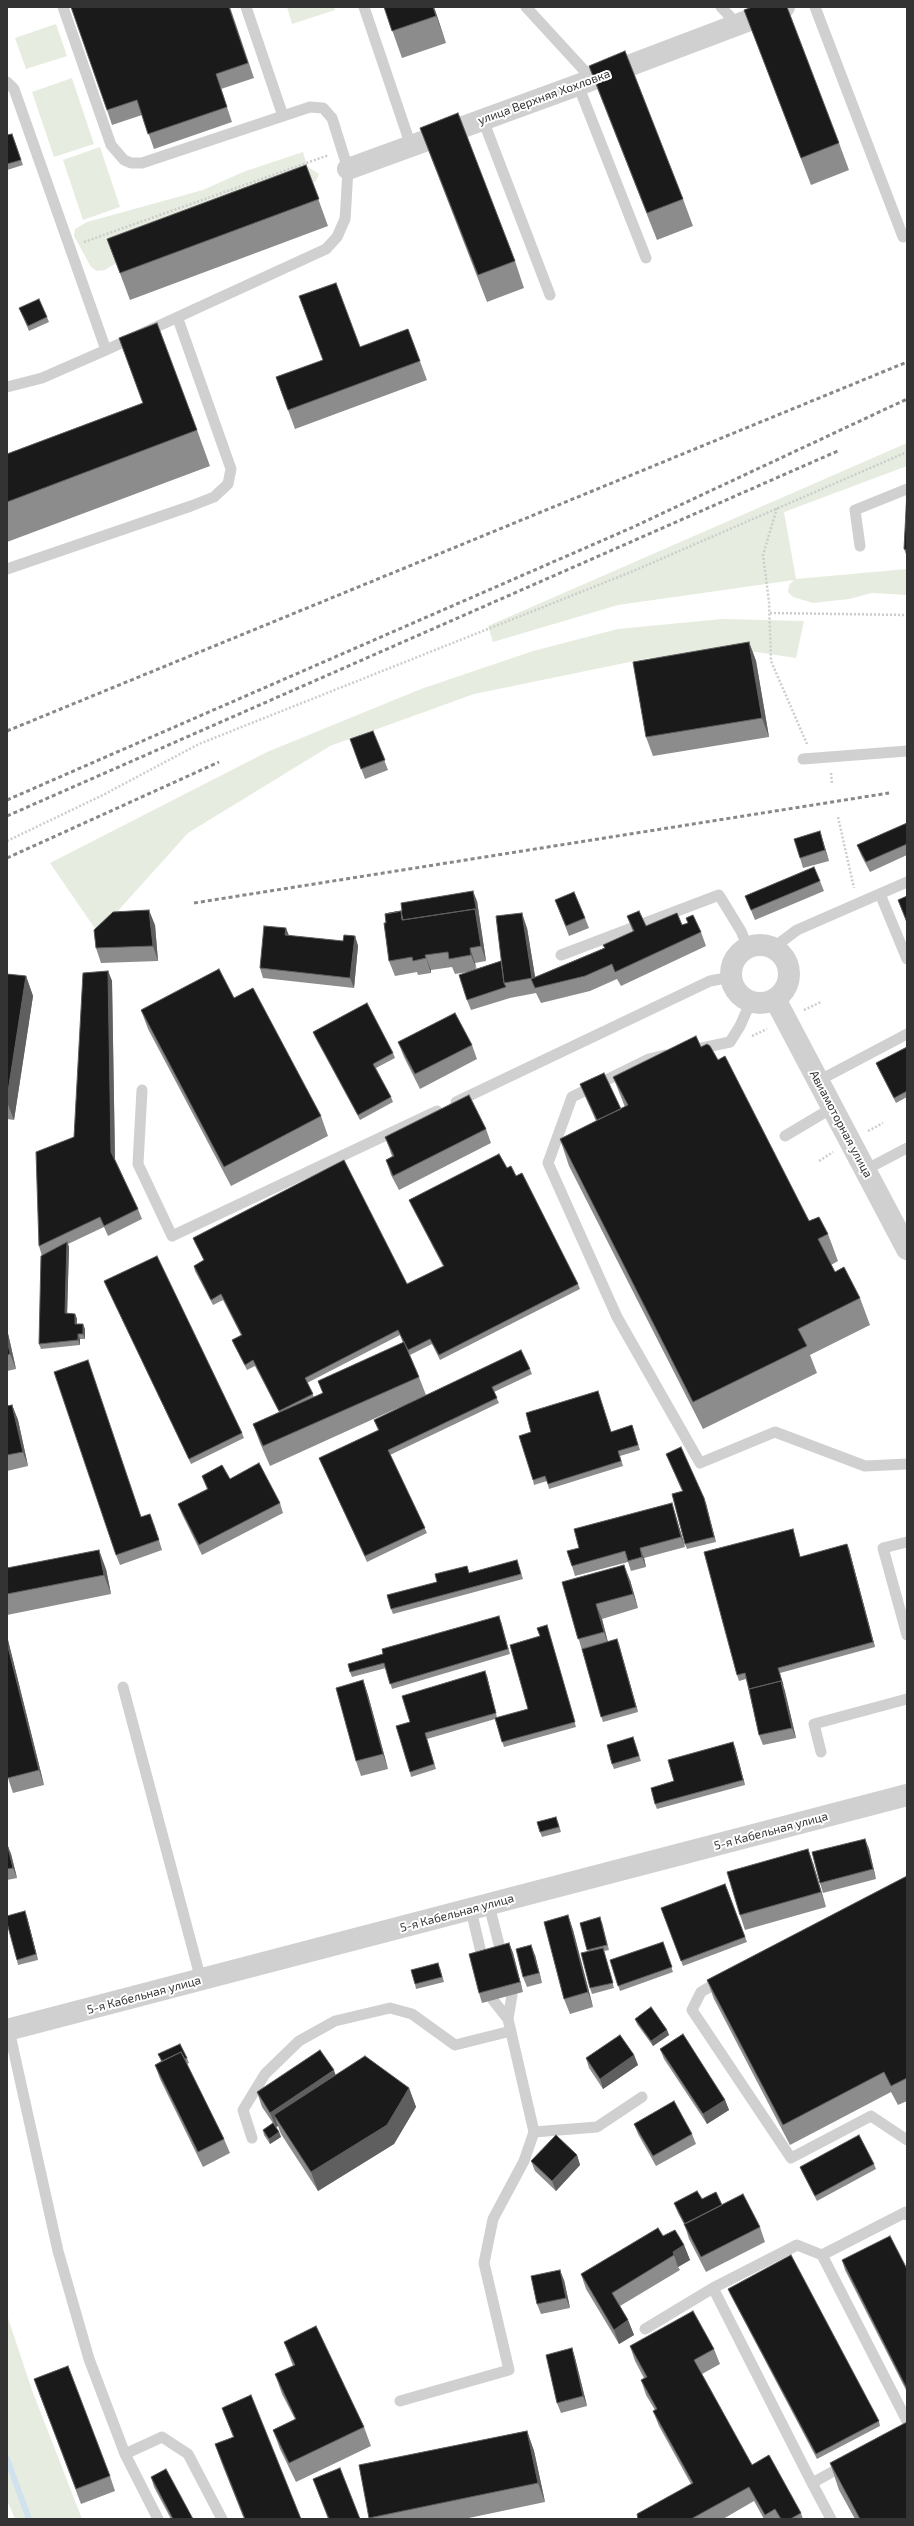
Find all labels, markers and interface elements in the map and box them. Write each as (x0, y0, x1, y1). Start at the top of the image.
street label: улица Верхняя Хохловка (476, 66, 612, 128)
street label: Авиамоторная улица (807, 1068, 875, 1180)
street label: 5-я Кабельная улица (712, 1809, 830, 1853)
street label: 5-я Кабельная улица (398, 1891, 516, 1935)
street label: 5-я Кабельная улица (85, 1973, 203, 2017)

